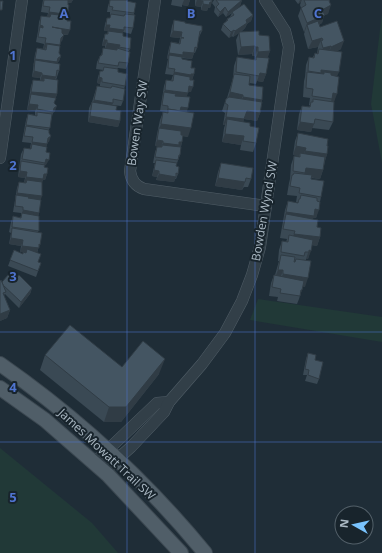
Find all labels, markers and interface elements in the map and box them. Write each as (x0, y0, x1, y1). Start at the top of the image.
text: A (60, 4, 69, 22)
text: B (187, 4, 196, 22)
text: C (314, 4, 322, 22)
text: 1 (9, 46, 17, 64)
street label: Bowen Way SW (123, 79, 151, 167)
text: 2 (9, 156, 17, 174)
street label: Bowden Wynd SW (247, 160, 281, 262)
text: 3 (9, 267, 17, 285)
text: 4 (9, 378, 17, 396)
street label: James Mowatt Trail SW (54, 404, 159, 504)
text: 5 (9, 488, 17, 506)
north arrow (334, 505, 374, 545)
text: N (336, 518, 352, 529)

